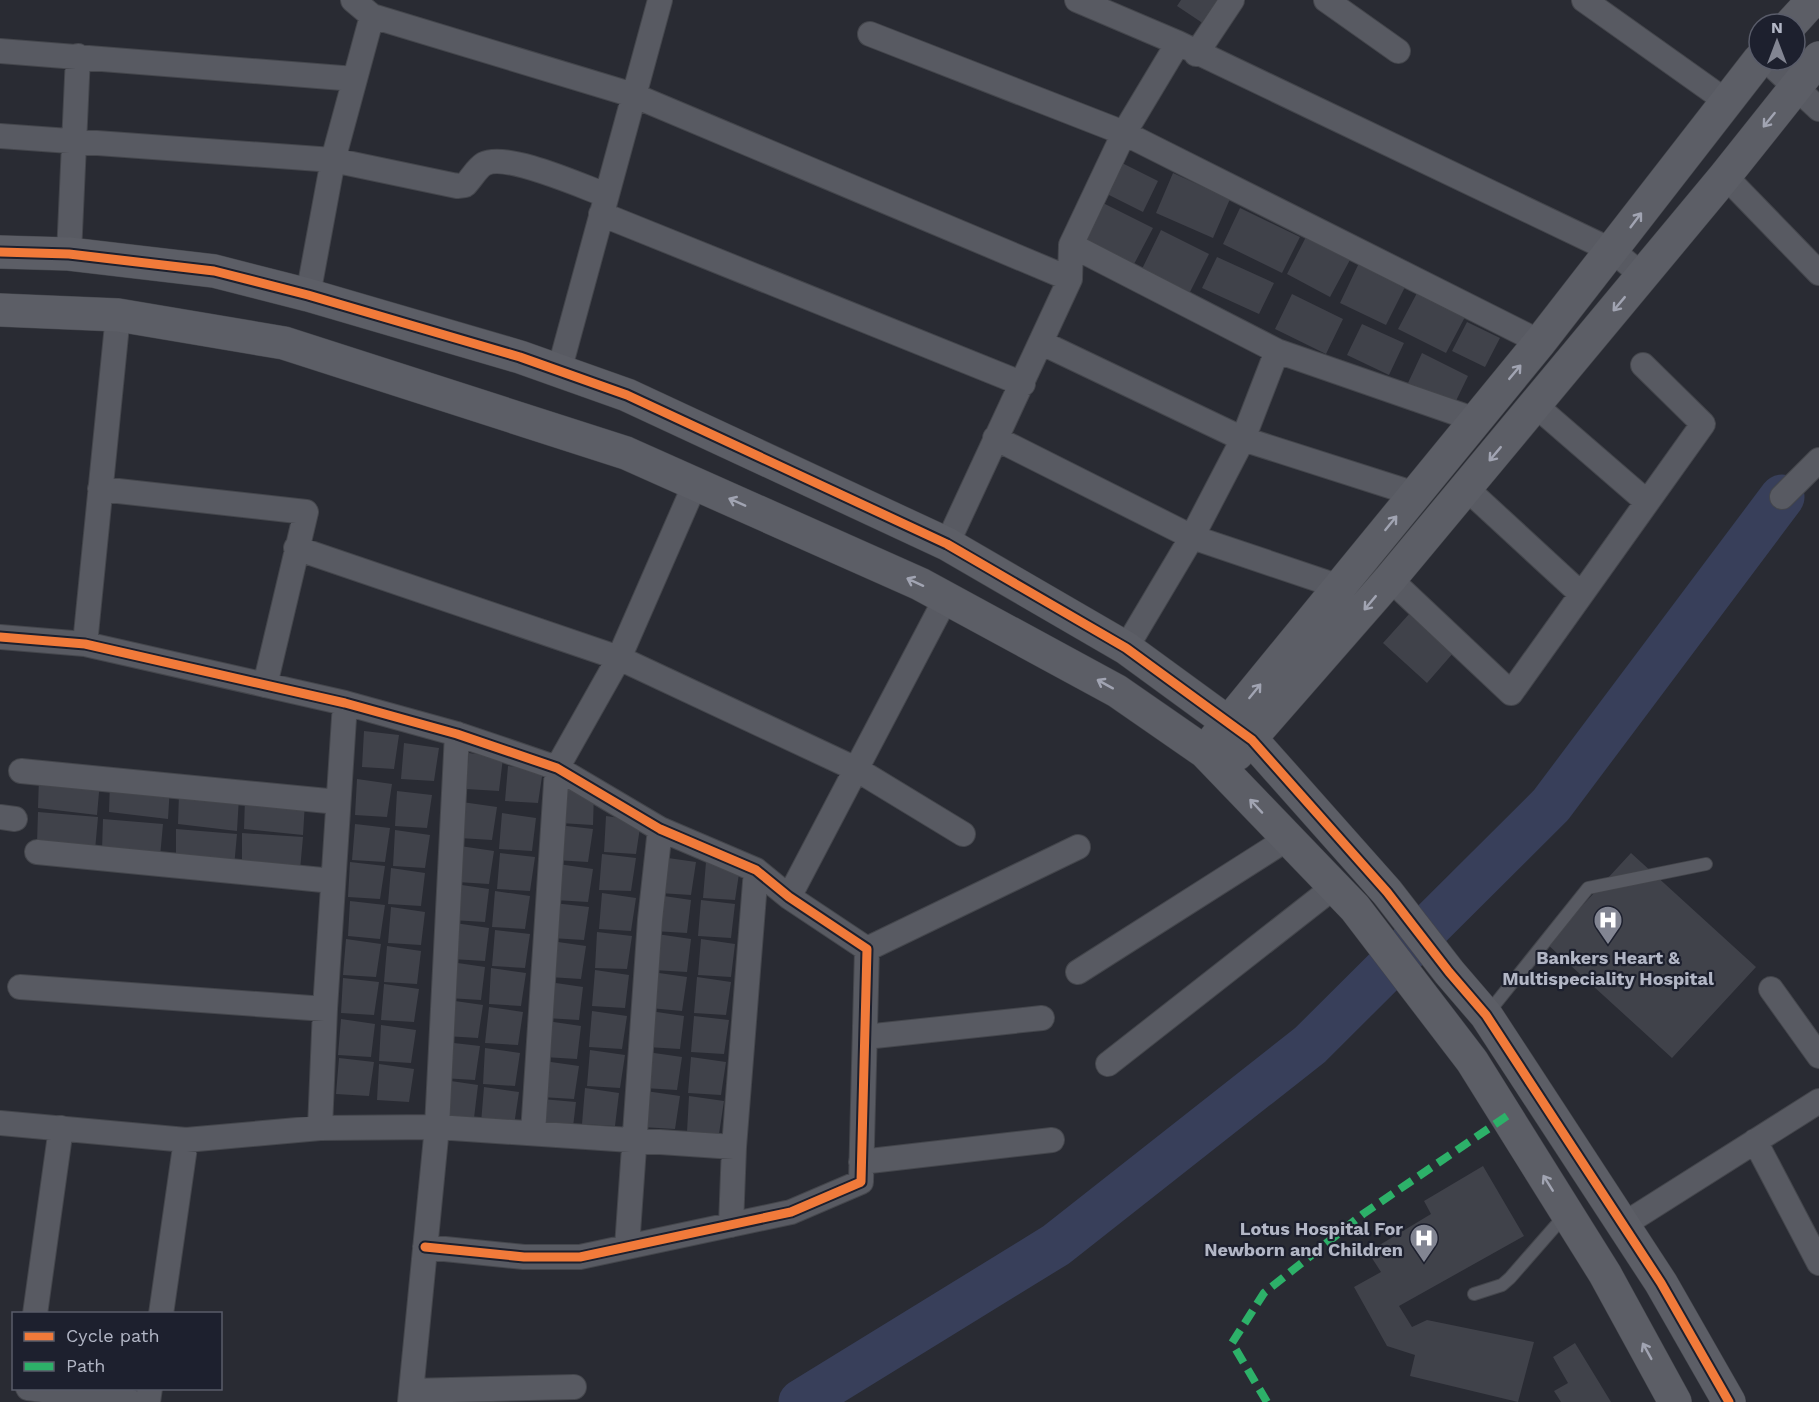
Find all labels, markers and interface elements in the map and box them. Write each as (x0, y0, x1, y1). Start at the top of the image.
north arrow (1747, 12, 1807, 72)
text: N (1771, 18, 1783, 37)
one-way arrow (1763, 112, 1776, 128)
one-way arrow (1630, 212, 1642, 228)
one-way arrow (1612, 296, 1626, 311)
one-way arrow (1508, 364, 1521, 380)
one-way arrow (1488, 446, 1501, 462)
one-way arrow (728, 496, 746, 507)
one-way arrow (1385, 516, 1398, 532)
one-way arrow (906, 575, 924, 587)
one-way arrow (1363, 595, 1376, 611)
one-way arrow (1096, 678, 1114, 689)
one-way arrow (1248, 684, 1262, 699)
one-way arrow (1249, 799, 1263, 814)
hospital icon: Bankers Heart & Multispeciality Hospital (1592, 904, 1624, 946)
place label: Bankers Heart & Multispeciality Hospital (1502, 947, 1714, 989)
one-way arrow (1542, 1175, 1554, 1192)
place label: Lotus Hospital For Newborn and Children (1204, 1218, 1403, 1260)
hospital icon: Lotus Hospital For Newborn and Children (1408, 1222, 1440, 1264)
legend (12, 1312, 222, 1390)
text: Cycle path (66, 1325, 160, 1346)
one-way arrow (1641, 1342, 1652, 1360)
text: Path (66, 1355, 106, 1376)

